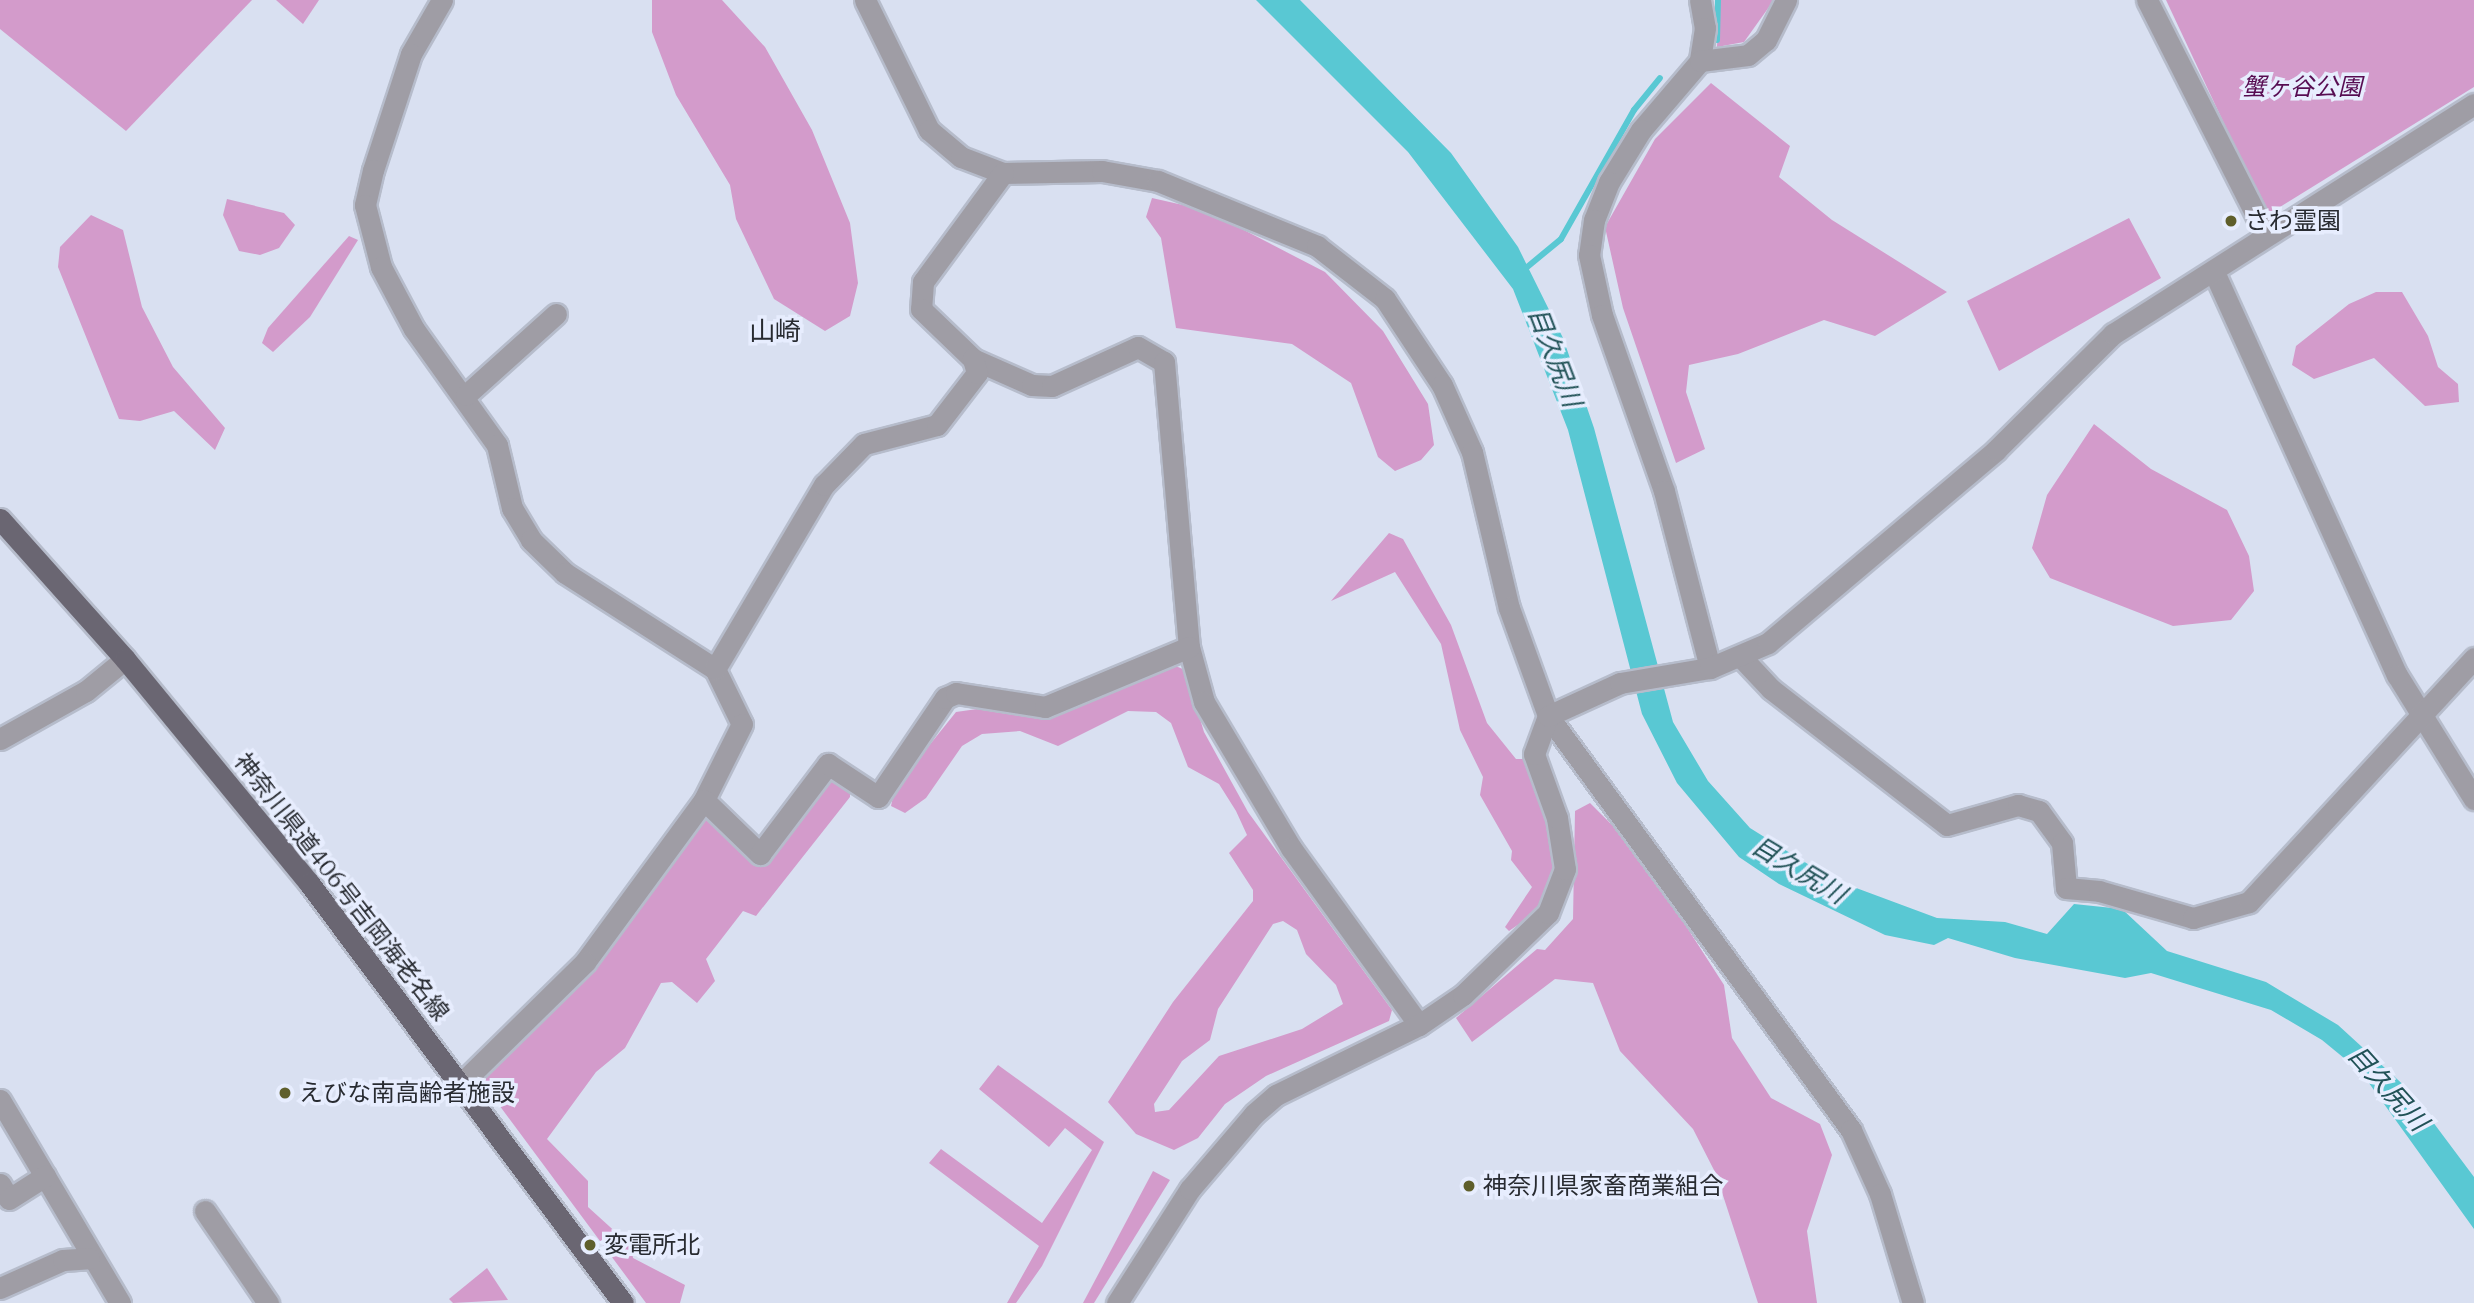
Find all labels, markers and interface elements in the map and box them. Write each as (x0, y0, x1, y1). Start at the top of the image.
park label: 蟹ヶ谷公園 (2242, 73, 2362, 101)
place label: さわ霊園 (2245, 207, 2341, 235)
marker: さわ霊園 (2223, 213, 2239, 229)
water label: 目久尻川 (1522, 303, 1588, 411)
district label: 山崎 (749, 315, 801, 347)
street label: 神奈川県道406号吉岡海老名線 (229, 748, 455, 1026)
water label: 目久尻川 (1746, 830, 1852, 910)
water label: 目久尻川 (2342, 1039, 2434, 1137)
place label: えびな南高齢者施設 (299, 1079, 515, 1107)
marker: えびな南高齢者施設 (277, 1085, 293, 1101)
place label: 神奈川県家畜商業組合 (1483, 1172, 1723, 1200)
marker: 神奈川県家畜商業組合 (1461, 1178, 1477, 1194)
place label: 変電所北 (604, 1231, 700, 1259)
marker: 変電所北 (582, 1237, 598, 1253)

